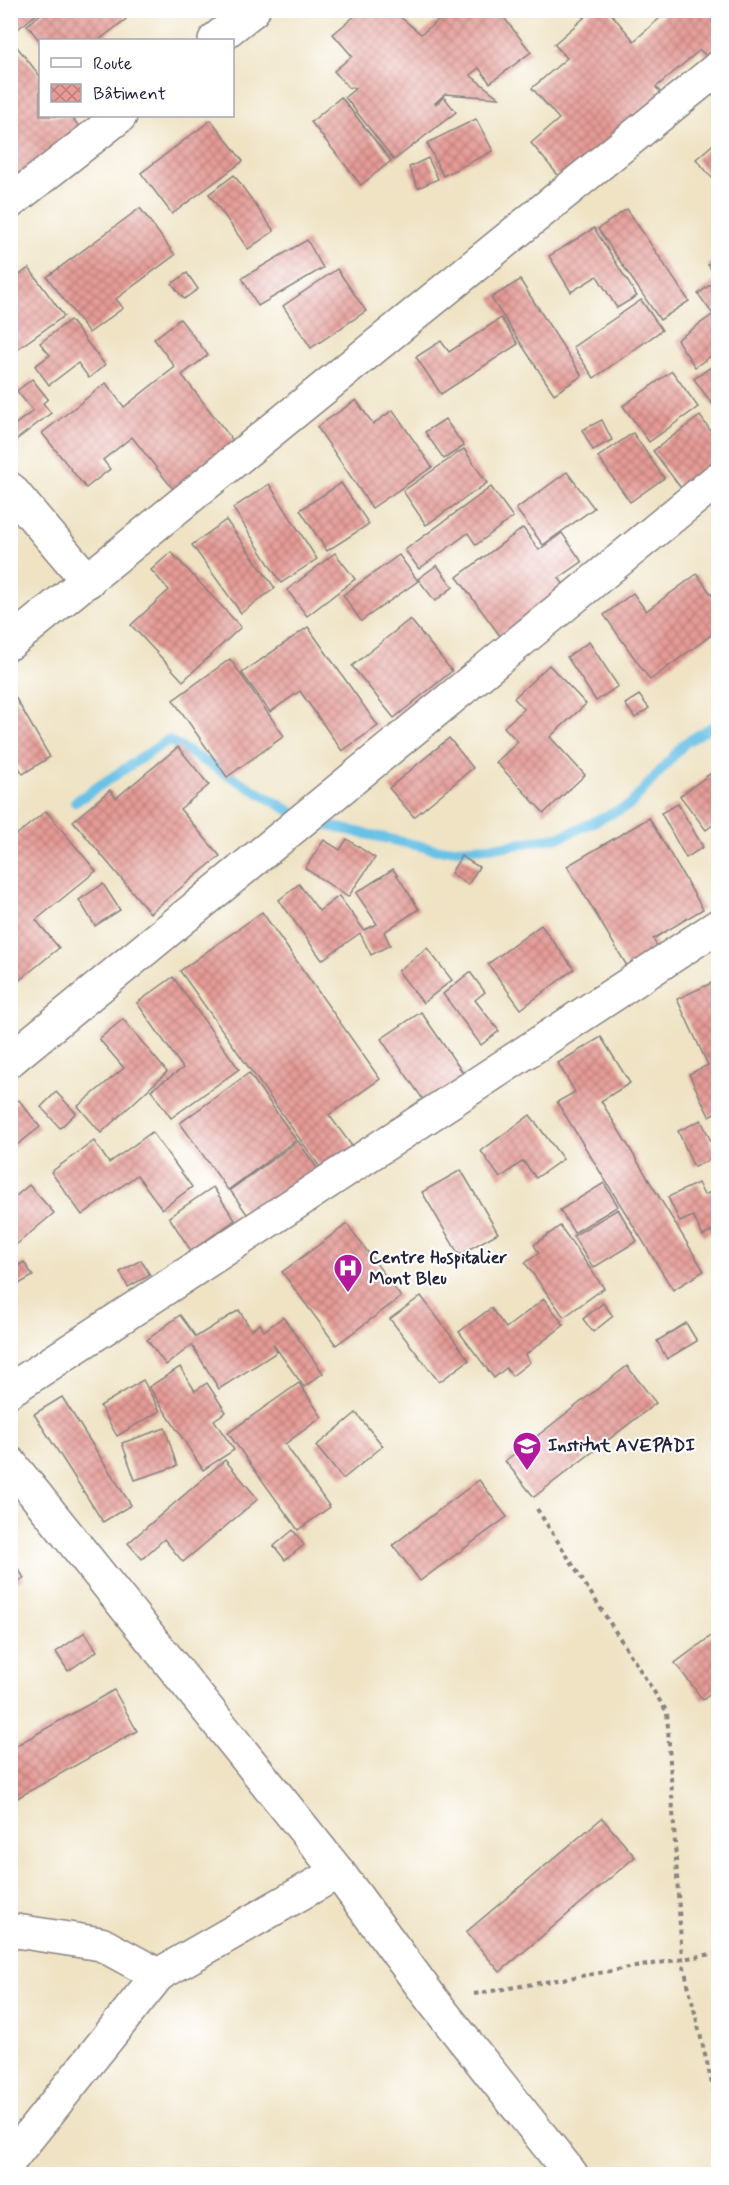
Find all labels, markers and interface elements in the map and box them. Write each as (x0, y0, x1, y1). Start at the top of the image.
legend (39, 39, 234, 117)
text: Route (93, 52, 132, 76)
text: Bâtiment (93, 82, 166, 106)
place label: Centre Hospitalier Mont Bleu (369, 1246, 507, 1291)
hospital icon: Centre Hospitalier Mont Bleu (332, 1252, 364, 1294)
school or university icon: Institut AVEPADI (511, 1430, 543, 1472)
place label: Institut AVEPADI (548, 1434, 696, 1458)

